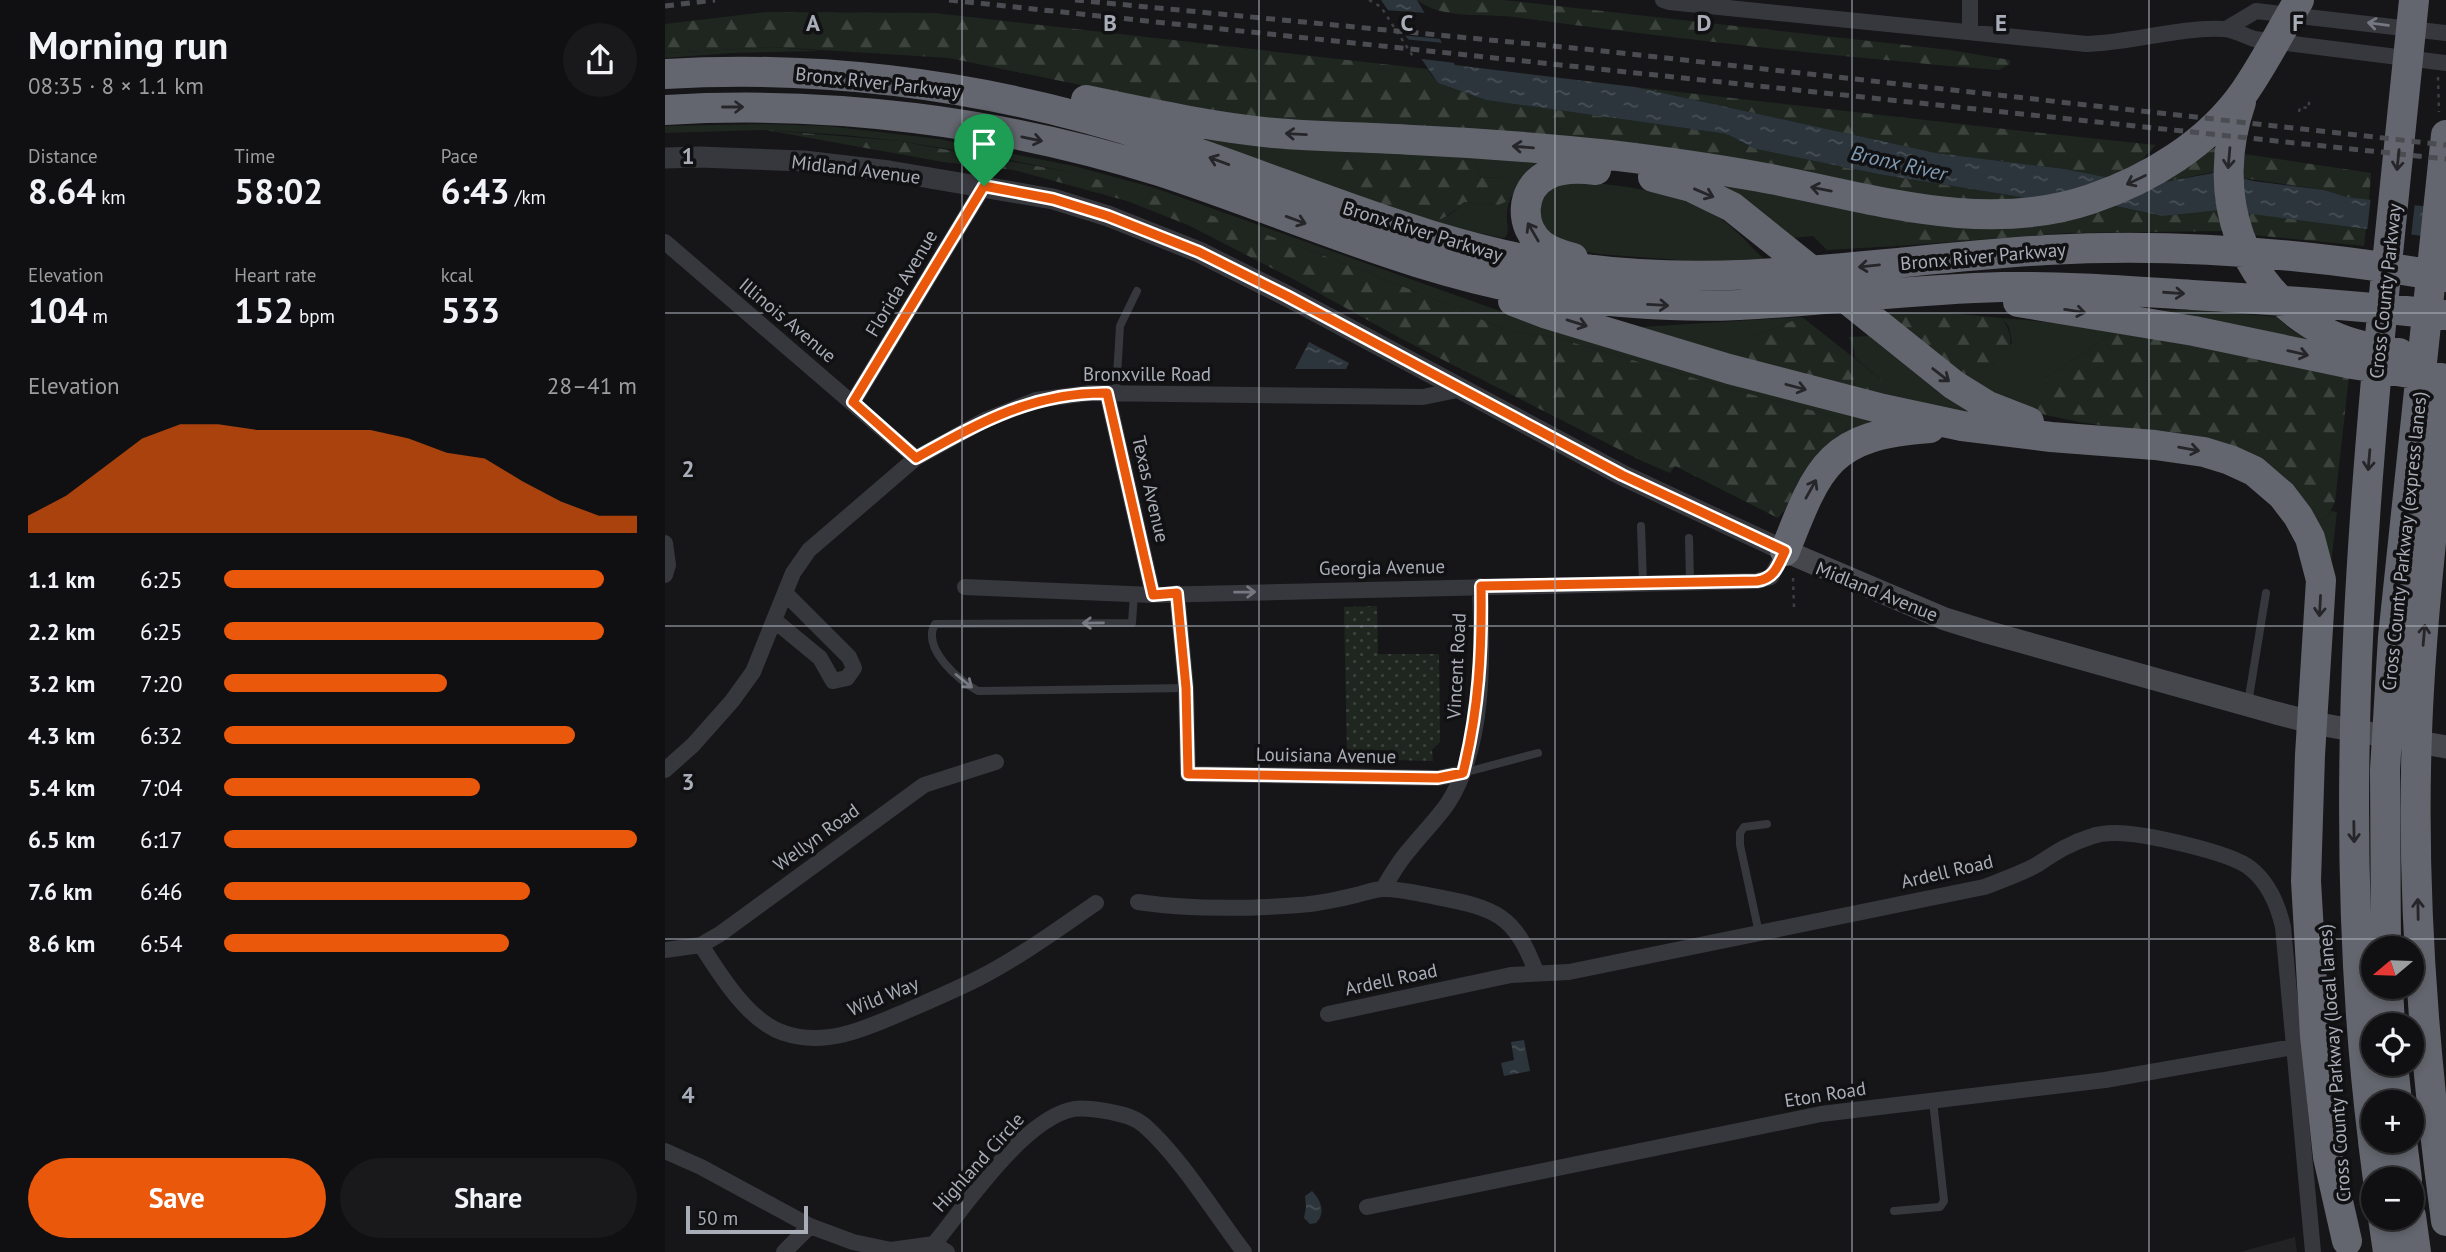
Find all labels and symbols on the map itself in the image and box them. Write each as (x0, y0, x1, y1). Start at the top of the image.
text: A (806, 8, 820, 37)
text: B (1103, 8, 1117, 37)
text: C (1401, 8, 1414, 37)
text: D (1697, 8, 1711, 37)
text: E (1995, 8, 2007, 37)
text: F (2292, 8, 2304, 37)
one-way arrow (2368, 18, 2390, 31)
street label: Bronx River Parkway (794, 61, 962, 103)
one-way arrow (721, 100, 744, 114)
pin (954, 114, 1014, 186)
one-way arrow (1285, 128, 1308, 141)
one-way arrow (1020, 133, 1043, 147)
water label: Bronx River (1848, 139, 1952, 188)
one-way arrow (1512, 140, 1535, 153)
text: 1 (681, 141, 695, 170)
one-way arrow (2222, 146, 2235, 168)
one-way arrow (2391, 148, 2404, 171)
street label: Midland Avenue (790, 149, 922, 189)
one-way arrow (1209, 154, 1231, 166)
one-way arrow (2126, 174, 2147, 187)
one-way arrow (1810, 181, 1833, 195)
one-way arrow (1693, 187, 1714, 200)
street label: Bronx River Parkway (1340, 195, 1506, 267)
street label: Cross County Parkway (2364, 202, 2406, 380)
one-way arrow (1284, 215, 1306, 227)
one-way arrow (1526, 222, 1540, 242)
street label: Florida Avenue (860, 225, 942, 341)
street label: Bronx River Parkway (1899, 237, 2067, 275)
one-way arrow (1858, 260, 1881, 273)
street label: Illinois Avenue (735, 273, 841, 367)
one-way arrow (2162, 287, 2185, 300)
one-way arrow (1646, 298, 1669, 311)
one-way arrow (2063, 305, 2086, 318)
one-way arrow (1566, 318, 1588, 331)
one-way arrow (2286, 346, 2309, 360)
street label: Bronxville Road (1083, 362, 1211, 386)
one-way arrow (1931, 368, 1949, 383)
one-way arrow (1784, 381, 1806, 394)
street label: Cross County Parkway (express lanes) (2376, 390, 2432, 692)
street label: Texas Avenue (1127, 434, 1175, 544)
one-way arrow (2177, 443, 2200, 457)
one-way arrow (2362, 449, 2375, 471)
text: 2 (681, 454, 695, 483)
one-way arrow (1805, 479, 1819, 499)
street label: Georgia Avenue (1319, 554, 1445, 580)
street label: Midland Avenue (1812, 556, 1942, 626)
one-way arrow (1234, 585, 1257, 598)
one-way arrow (2314, 595, 2327, 618)
street label: Vincent Road (1441, 612, 1471, 721)
one-way arrow (1081, 617, 1104, 630)
one-way arrow (2418, 624, 2431, 647)
one-way arrow (955, 674, 973, 689)
street label: Louisiana Avenue (1256, 742, 1396, 768)
text: 3 (681, 767, 695, 796)
street label: Wellyn Road (768, 798, 864, 876)
one-way arrow (2347, 821, 2361, 844)
street label: Ardell Road (1899, 849, 1995, 893)
one-way arrow (2411, 898, 2425, 921)
street label: Cross County Parkway (local lanes) (2312, 923, 2356, 1203)
north arrow (2361, 936, 2424, 999)
street label: Ardell Road (1343, 958, 1439, 1000)
street label: Wild Way (844, 971, 922, 1021)
street label: Eton Road (1782, 1076, 1868, 1112)
text: 4 (681, 1080, 695, 1109)
street label: Highland Circle (927, 1107, 1029, 1217)
scale bar (686, 1203, 809, 1235)

